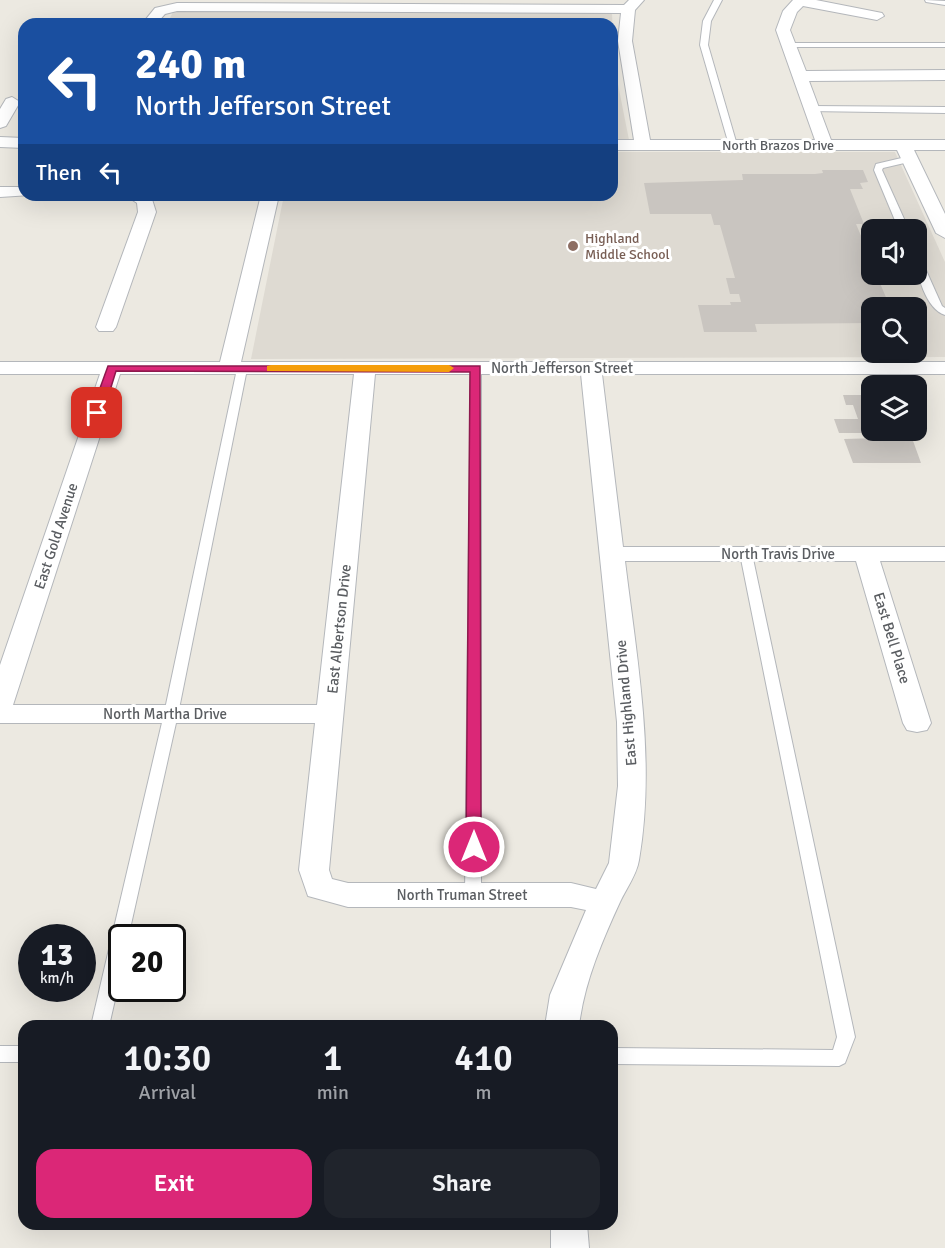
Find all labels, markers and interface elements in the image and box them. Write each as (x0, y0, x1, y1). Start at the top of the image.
text: 240 m (135, 39, 246, 90)
icon: left (36, 42, 114, 120)
text: North Jefferson Street (135, 90, 391, 123)
street label: North Brazos Drive (722, 137, 834, 154)
icon: left (94, 156, 127, 189)
text: Then (36, 159, 82, 186)
map controls (861, 219, 927, 441)
button: sound (861, 219, 927, 285)
place label: Highland Middle School (585, 230, 670, 263)
marker: Highland Middle School (566, 239, 580, 253)
button: search (861, 297, 927, 363)
street label: North Jefferson Street (491, 359, 633, 377)
button: layers (861, 375, 927, 441)
pin (71, 387, 122, 438)
icon: arrive (80, 396, 113, 429)
street label: East Gold Avenue (30, 480, 82, 592)
street label: North Travis Drive (721, 545, 835, 563)
street label: East Albertson Drive (323, 563, 355, 695)
street label: East Bell Place (870, 590, 914, 686)
street label: East Highland Drive (612, 639, 640, 767)
street label: North Martha Drive (103, 705, 227, 723)
position arrow (442, 815, 506, 879)
street label: North Truman Street (396, 886, 528, 904)
speed limit sign: 20 (108, 924, 186, 1002)
text: 13 (41, 937, 73, 974)
text: km/h (40, 969, 74, 987)
text: 10:30 (123, 1036, 211, 1081)
text: 1 (323, 1036, 343, 1081)
text: 410 (454, 1036, 513, 1081)
text: Arrival (139, 1080, 196, 1105)
text: min (317, 1080, 349, 1105)
text: m (475, 1080, 491, 1105)
button: Exit (36, 1149, 312, 1218)
button: Share (324, 1149, 600, 1218)

